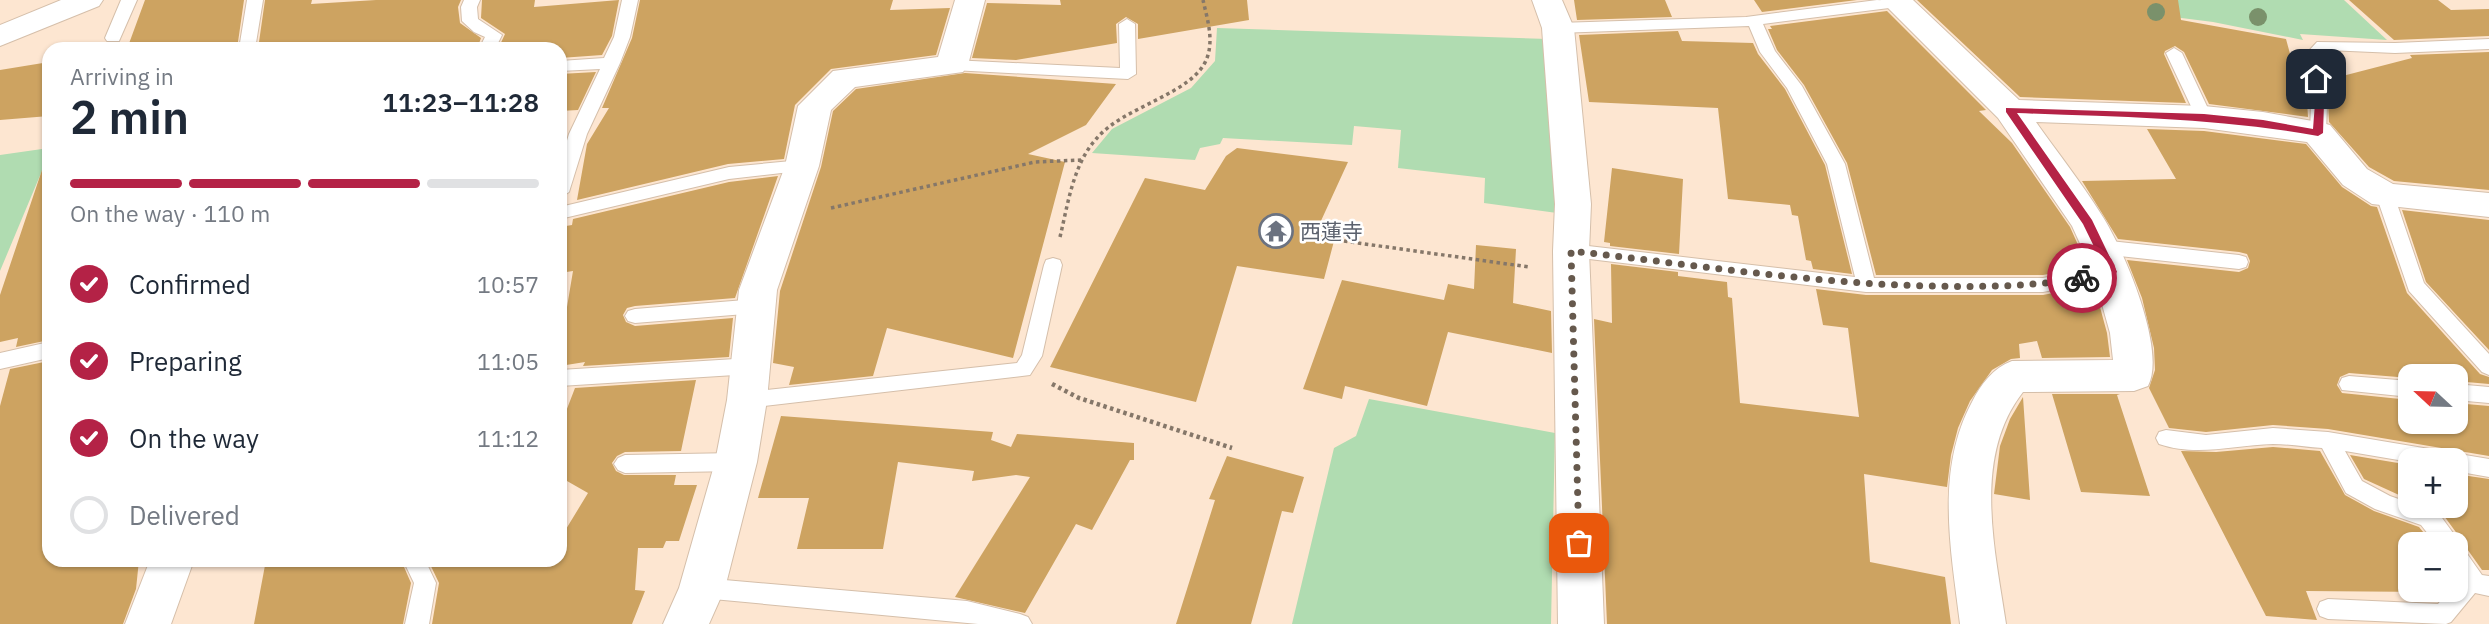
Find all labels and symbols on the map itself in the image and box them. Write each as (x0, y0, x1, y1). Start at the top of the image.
pin (2286, 49, 2346, 109)
temple icon: 西蓮寺 (1257, 212, 1295, 250)
place label: 西蓮寺 (1300, 217, 1363, 245)
courier (2047, 243, 2117, 313)
north arrow (2398, 364, 2468, 434)
pin (1549, 513, 1609, 573)

